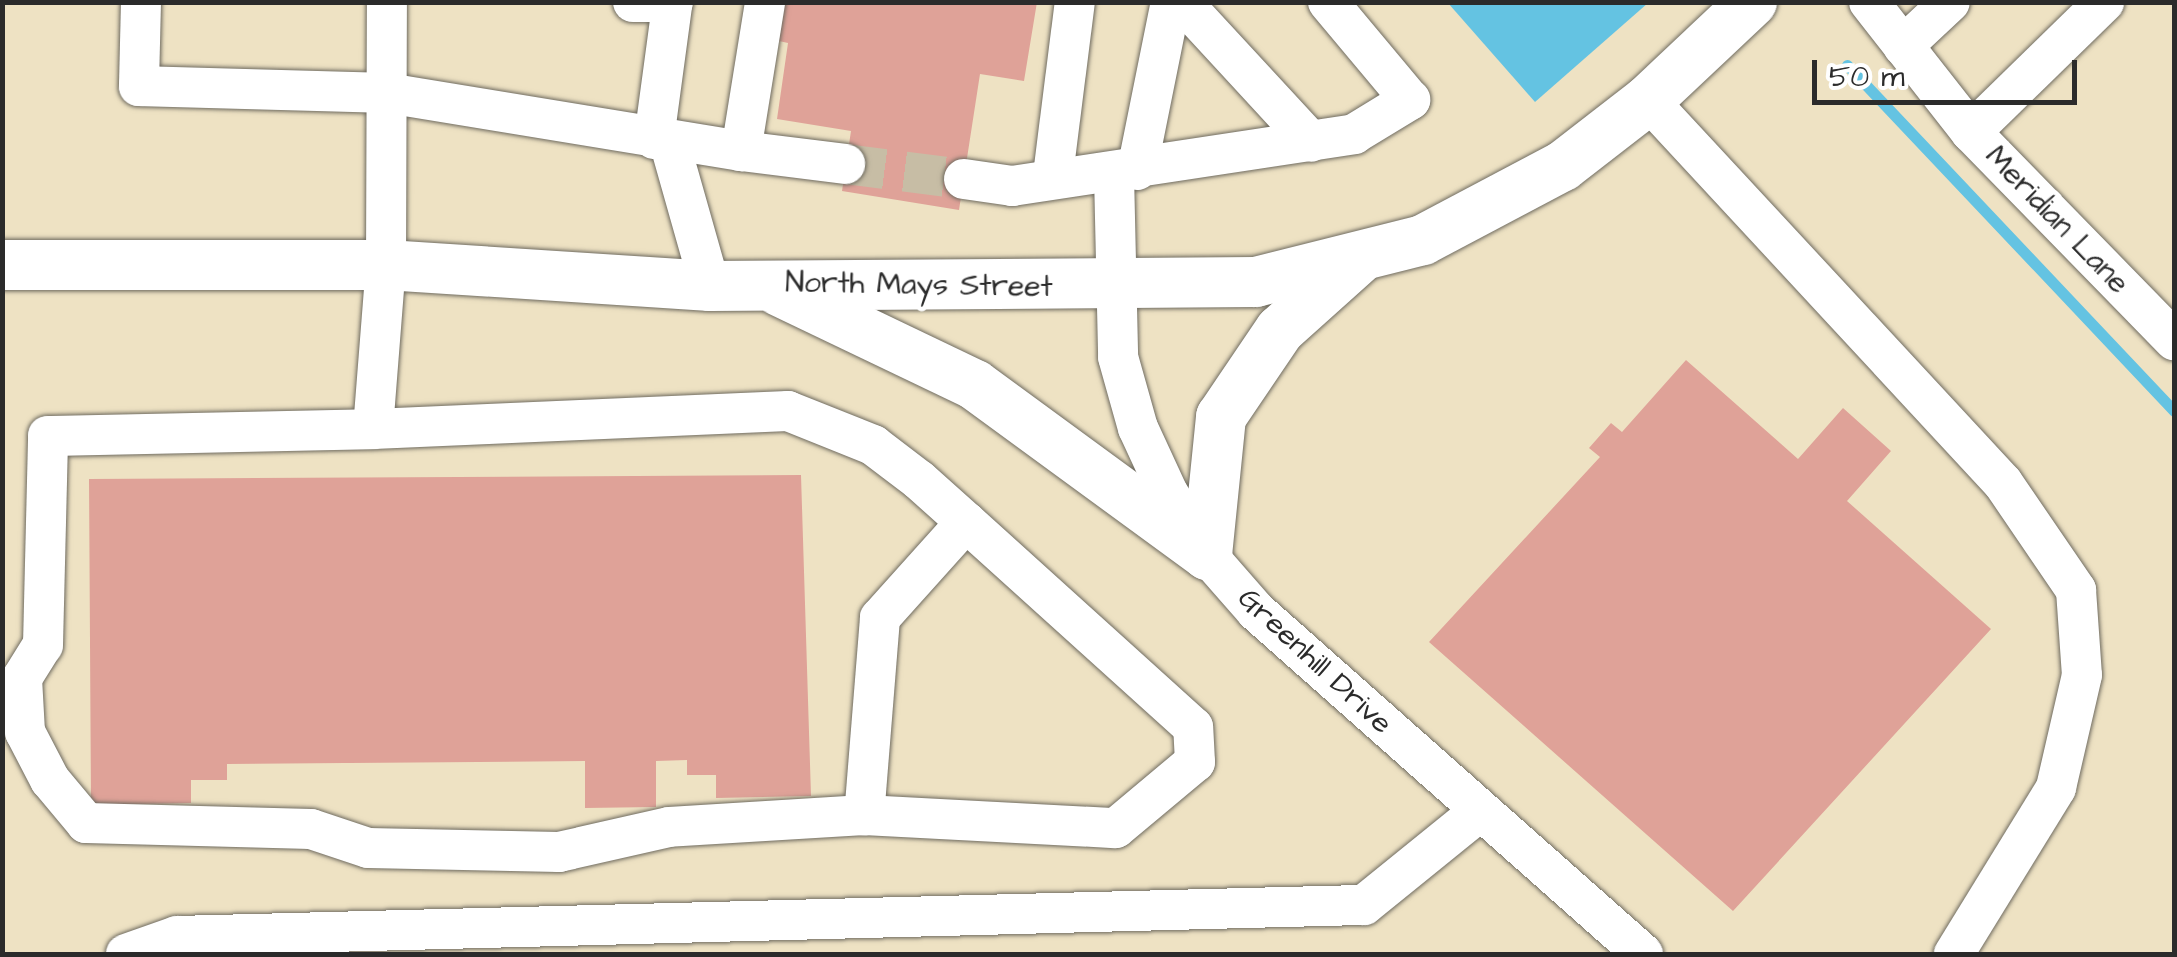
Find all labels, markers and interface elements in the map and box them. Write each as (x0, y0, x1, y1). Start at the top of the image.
scale bar (1817, 40, 2082, 102)
text: 50 m (1829, 56, 1905, 98)
street label: Meridian Lane (1978, 139, 2136, 301)
street label: North Mays Street (785, 265, 1053, 305)
street label: Greenhill Drive (1230, 580, 1400, 742)

